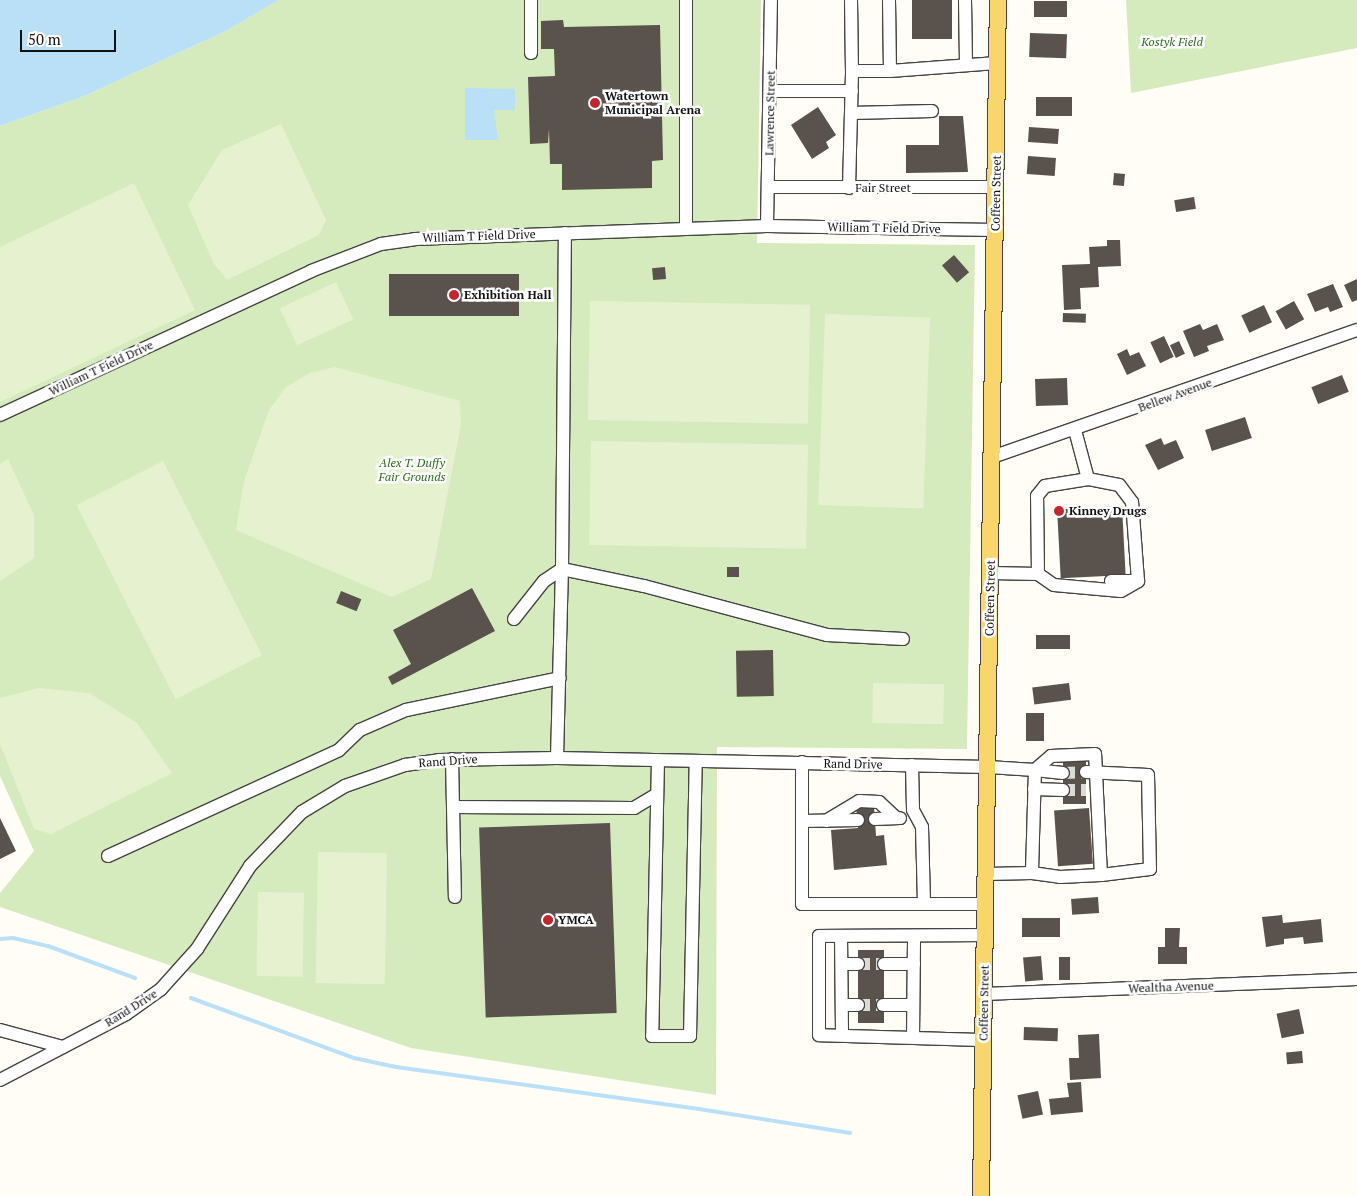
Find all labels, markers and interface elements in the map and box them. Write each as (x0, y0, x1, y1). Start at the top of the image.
scale bar (22, 20, 119, 52)
text: 50 m (28, 29, 61, 49)
park label: Kostyk Field (1141, 35, 1203, 49)
street label: Lawrence Street (762, 70, 778, 156)
place label: Watertown Municipal Arena (605, 89, 701, 117)
marker: Watertown Municipal Arena (589, 97, 601, 109)
street label: Coffeen Street (988, 155, 1004, 231)
street label: Fair Street (855, 181, 911, 195)
street label: William T Field Drive (827, 220, 941, 236)
street label: William T Field Drive (422, 227, 536, 245)
place label: Exhibition Hall (464, 288, 551, 302)
marker: Exhibition Hall (448, 289, 460, 301)
street label: William T Field Drive (47, 338, 155, 398)
street label: Bellew Avenue (1136, 375, 1214, 415)
park label: Alex T. Duffy Fair Grounds (378, 456, 446, 484)
place label: Kinney Drugs (1069, 504, 1146, 518)
marker: Kinney Drugs (1053, 505, 1065, 517)
street label: Coffeen Street (982, 560, 998, 636)
street label: Rand Drive (418, 752, 478, 770)
street label: Rand Drive (823, 756, 883, 772)
place label: YMCA (558, 913, 594, 927)
marker: YMCA (542, 914, 554, 926)
street label: Coffeen Street (976, 965, 992, 1041)
street label: Wealtha Avenue (1128, 978, 1214, 996)
street label: Rand Drive (102, 986, 160, 1030)

